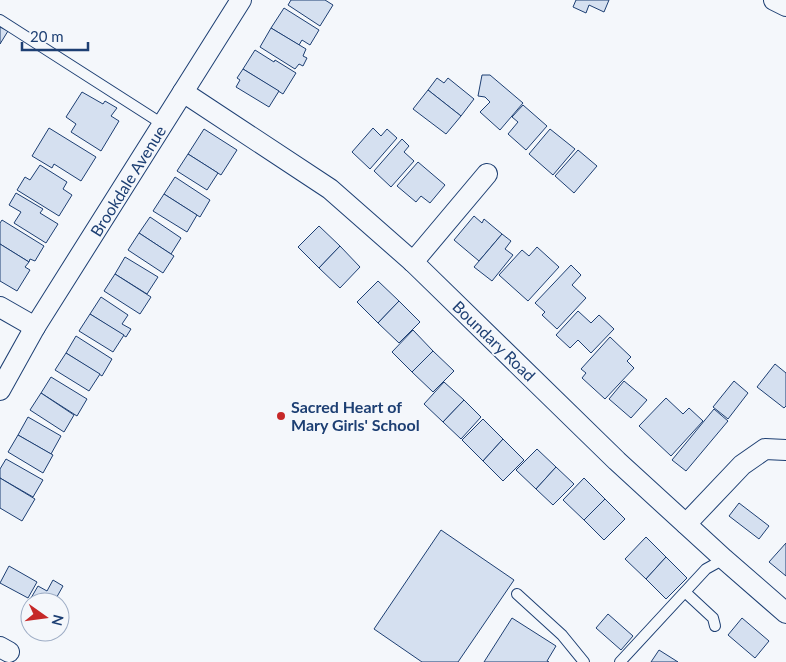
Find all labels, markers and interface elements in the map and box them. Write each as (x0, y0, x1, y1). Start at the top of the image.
scale bar (22, 20, 89, 52)
text: 20 m (30, 27, 64, 45)
street label: Brookdale Avenue (86, 122, 169, 240)
street label: Boundary Road (449, 297, 540, 385)
place label: Sacred Heart of Mary Girls' School (291, 397, 420, 434)
marker: Sacred Heart of Mary Girls' School (275, 410, 287, 422)
north arrow (20, 592, 70, 642)
text: N (49, 613, 68, 628)

